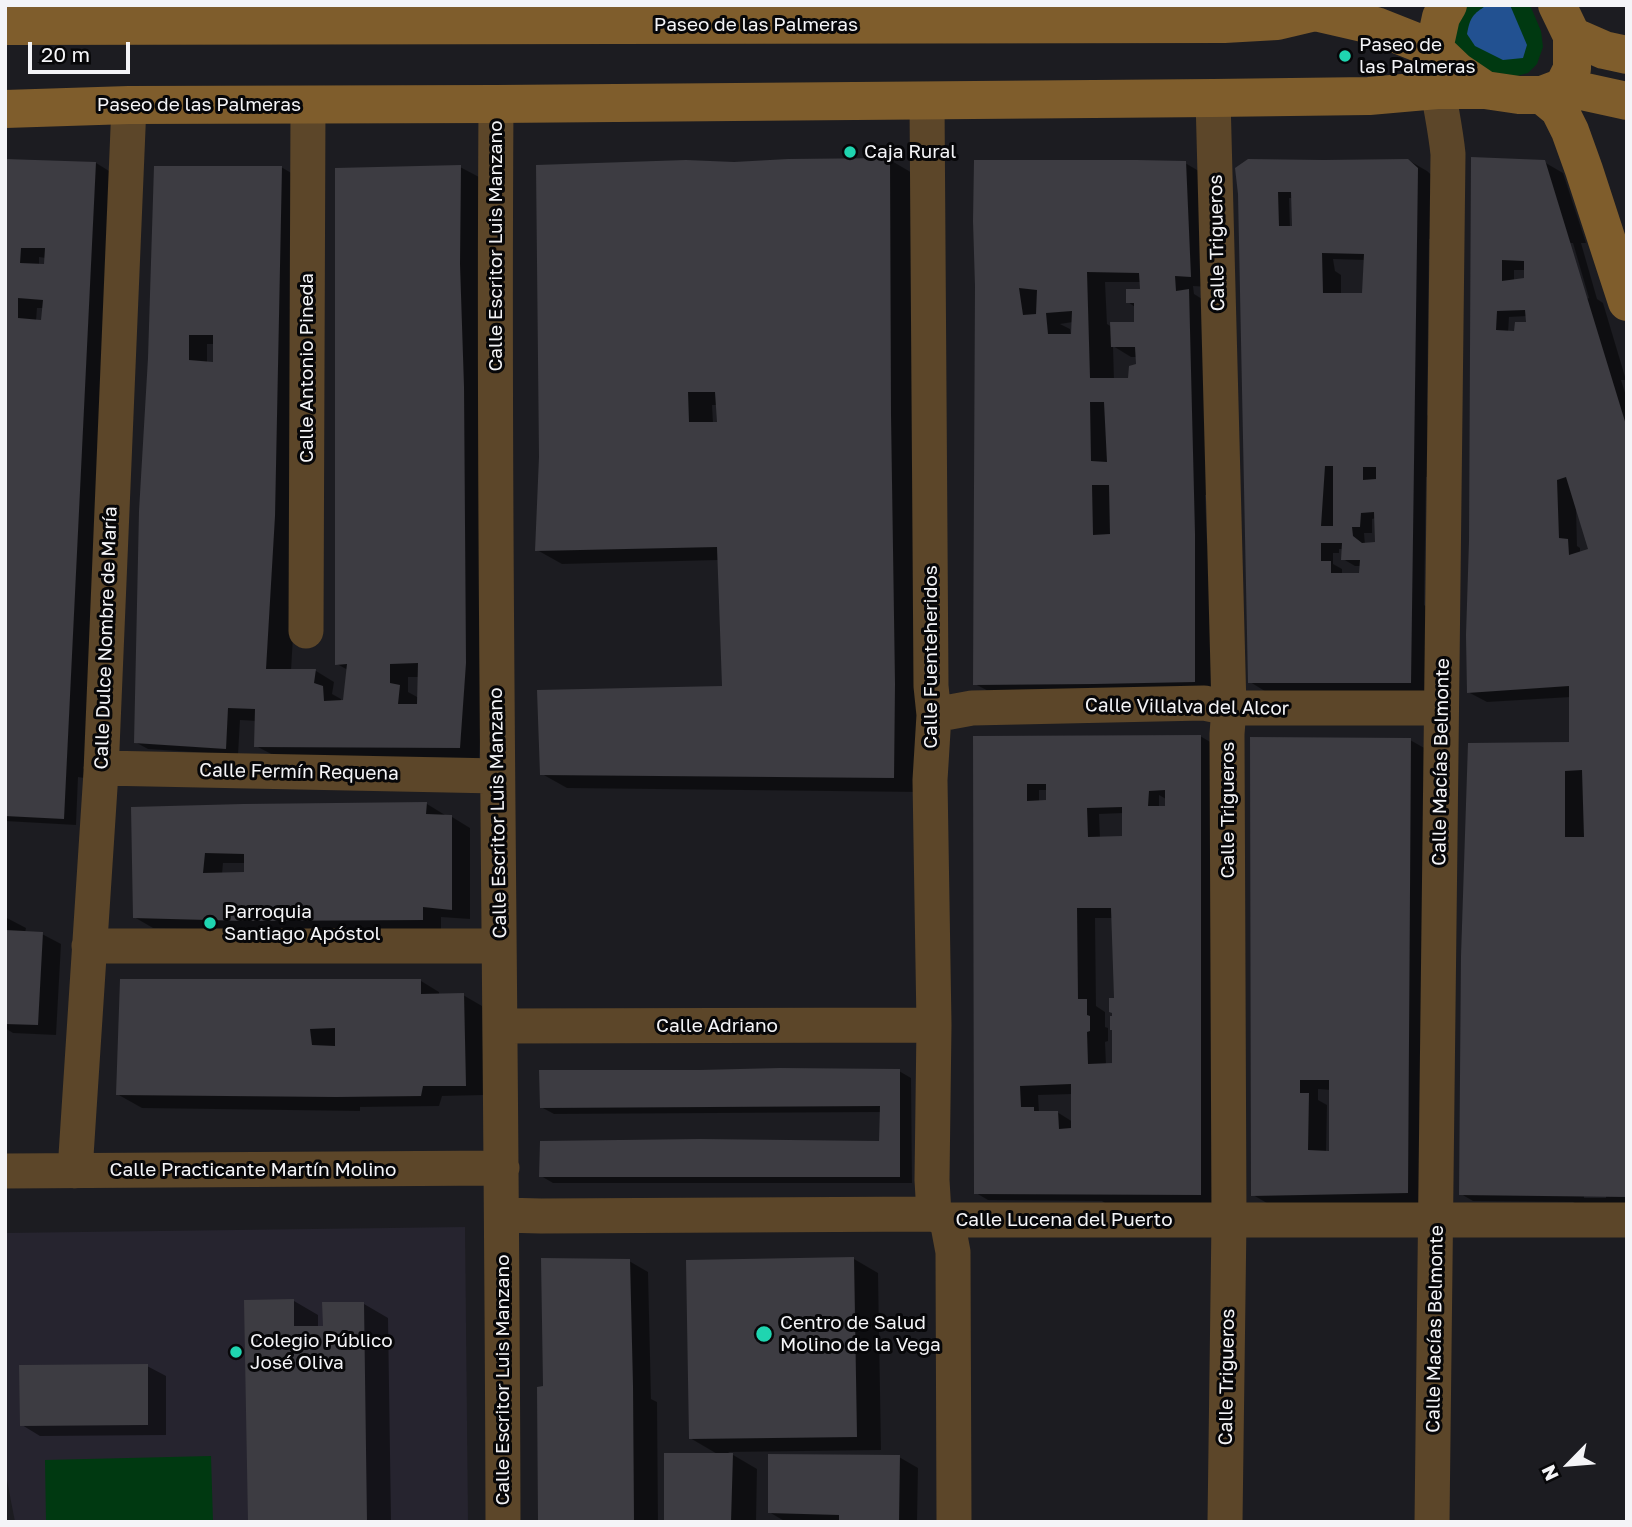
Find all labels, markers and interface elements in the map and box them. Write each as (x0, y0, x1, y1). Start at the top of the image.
street label: Paseo de las Palmeras (654, 14, 858, 36)
scale bar (32, 28, 133, 72)
place label: Paseo de las Palmeras (1359, 34, 1476, 78)
text: 20 m (41, 41, 90, 67)
marker: Paseo de las Palmeras (1337, 48, 1353, 64)
street label: Paseo de las Palmeras (97, 94, 301, 116)
street label: Calle Escritor Luis Manzano (485, 120, 507, 372)
place label: Caja Rural (864, 141, 956, 163)
marker: Caja Rural (842, 144, 858, 160)
street label: Calle Trigueros (1204, 174, 1230, 312)
street label: Calle Antonio Pineda (296, 273, 318, 463)
street label: Calle Dulce Nombre de María (90, 506, 122, 770)
street label: Calle Fuenteheridos (920, 565, 942, 749)
street label: Calle Macías Belmonte (1428, 658, 1454, 866)
street label: Calle Escritor Luis Manzano (484, 687, 512, 939)
street label: Calle Villalva del Alcor (1085, 694, 1289, 720)
street label: Calle Trigueros (1217, 742, 1239, 878)
street label: Calle Fermín Requena (199, 759, 399, 785)
place label: Parroquia Santiago Apóstol (224, 901, 381, 945)
marker: Parroquia Santiago Apóstol (202, 915, 218, 931)
street label: Calle Adriano (656, 1015, 778, 1037)
street label: Calle Practicante Martín Molino (110, 1159, 396, 1181)
street label: Calle Lucena del Puerto (955, 1209, 1173, 1231)
street label: Calle Macías Belmonte (1422, 1225, 1448, 1433)
street label: Calle Escritor Luis Manzano (492, 1254, 514, 1506)
street label: Calle Trigueros (1214, 1308, 1240, 1446)
place label: Centro de Salud Molino de la Vega (780, 1312, 941, 1356)
marker: Centro de Salud Molino de la Vega (754, 1324, 774, 1344)
place label: Colegio Público José Oliva (250, 1330, 393, 1374)
marker: Colegio Público José Oliva (228, 1344, 244, 1360)
north arrow (1534, 1429, 1604, 1499)
text: N (1536, 1462, 1563, 1485)

